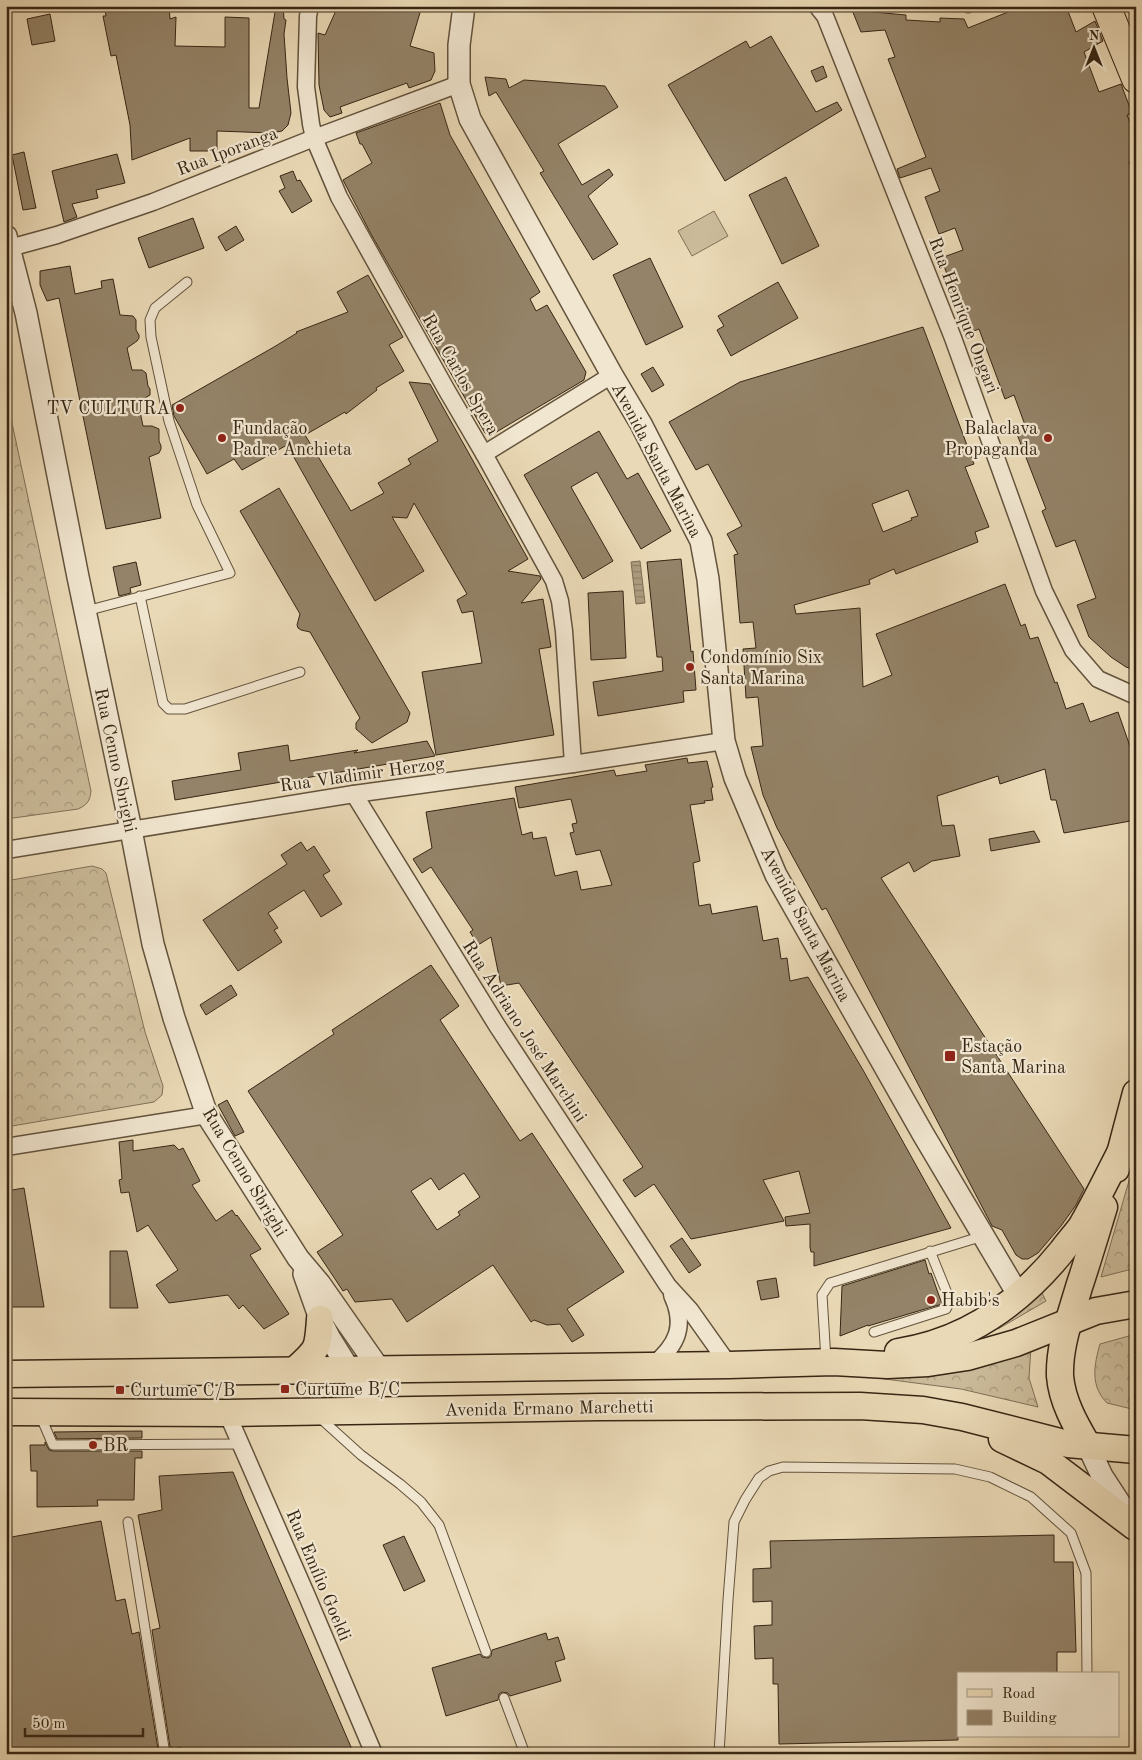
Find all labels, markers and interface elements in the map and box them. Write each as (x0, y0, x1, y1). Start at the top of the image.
north arrow (1070, 22, 1120, 72)
text: N (1089, 29, 1100, 43)
street label: Rua Iporanga (174, 124, 280, 179)
street label: Rua Henrique Ongari (925, 235, 1001, 396)
street label: Rua Carlos Spera (418, 311, 502, 438)
street label: Avenida Santa Marina (608, 380, 705, 541)
place label: TV CULTURA (47, 400, 170, 418)
marker: TV CULTURA (174, 402, 186, 414)
place label: Fundação Padre Anchieta (232, 420, 352, 459)
place label: Balaclava Propaganda (945, 420, 1038, 459)
marker: Fundação Padre Anchieta (216, 432, 228, 444)
marker: Balaclava Propaganda (1042, 432, 1054, 444)
place label: Condomínio Six Santa Marina (700, 649, 822, 688)
marker: Condomínio Six Santa Marina (684, 661, 696, 673)
street label: Rua Cenno Sbrighi (91, 686, 139, 834)
street label: Rua Vladimir Herzog (279, 754, 446, 795)
street label: Avenida Santa Marina (757, 844, 854, 1005)
street label: Rua Adriano José Marchini (459, 937, 590, 1126)
place label: Estação Santa Marina (961, 1038, 1066, 1077)
marker: Estação Santa Marina (943, 1049, 957, 1063)
street label: Rua Cenno Sbrighi (199, 1105, 290, 1240)
place label: Habib's (941, 1292, 1000, 1310)
marker: Habib's (925, 1294, 937, 1306)
place label: Curtume B/C (295, 1381, 400, 1399)
place label: Curtume C/B (130, 1382, 235, 1400)
marker: Curtume B/C (279, 1383, 291, 1395)
marker: Curtume C/B (114, 1384, 126, 1396)
street label: Avenida Ermano Marchetti (444, 1398, 654, 1420)
place label: BR (103, 1437, 128, 1455)
marker: BR (87, 1439, 99, 1451)
street label: Rua Emílio Goeldi (282, 1507, 354, 1644)
legend (957, 1672, 1120, 1738)
text: Road (1002, 1687, 1036, 1702)
scale bar (25, 1705, 142, 1737)
text: Building (1002, 1711, 1057, 1726)
text: 50 m (32, 1717, 66, 1732)

